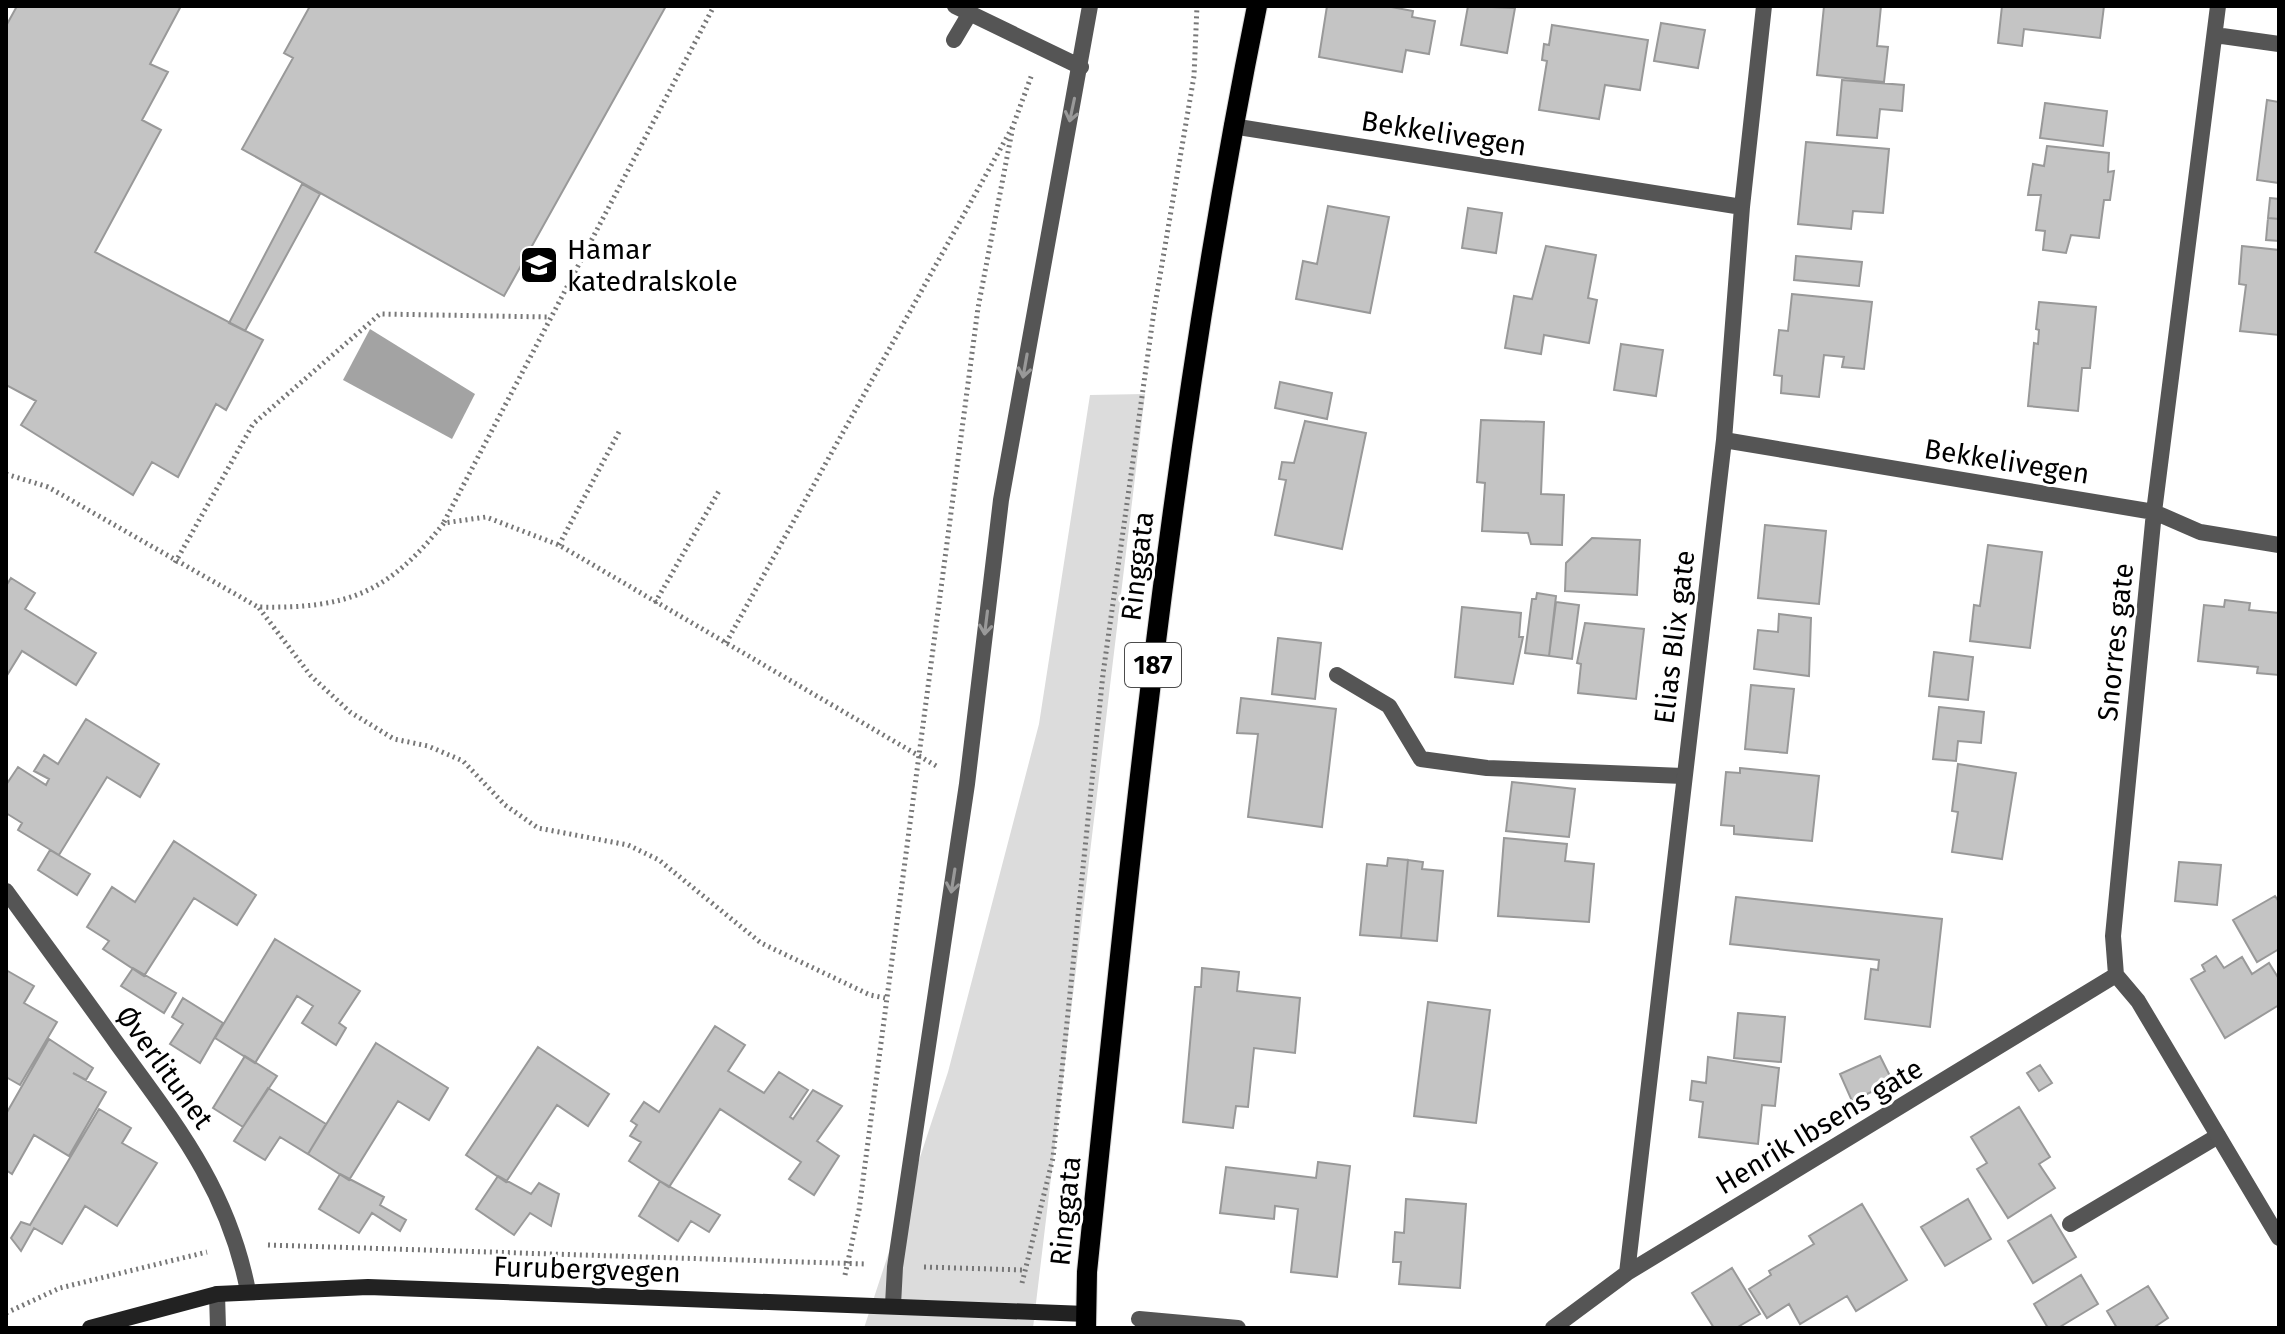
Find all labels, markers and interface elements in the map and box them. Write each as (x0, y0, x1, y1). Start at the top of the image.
one-way arrow (1064, 97, 1079, 123)
street label: Bekkelivegen (1359, 104, 1529, 163)
place label: Hamar katedralskole (567, 233, 738, 298)
school or university icon: Hamar katedralskole (518, 244, 560, 286)
one-way arrow (1017, 353, 1032, 378)
street label: Bekkelivegen (1922, 432, 2092, 491)
street label: Ringgata (1114, 509, 1161, 623)
street label: Elias Blix gate (1647, 548, 1702, 726)
street label: Snorres gate (2091, 561, 2140, 723)
one-way arrow (979, 609, 994, 636)
road number: 187 (1125, 643, 1181, 687)
one-way arrow (945, 868, 960, 893)
street label: Øverlitunet (109, 1000, 221, 1136)
street label: Henrik Ibsens gate (1710, 1052, 1929, 1201)
street label: Ringgata (1043, 1155, 1088, 1268)
street label: Furubergvegen (493, 1250, 681, 1289)

